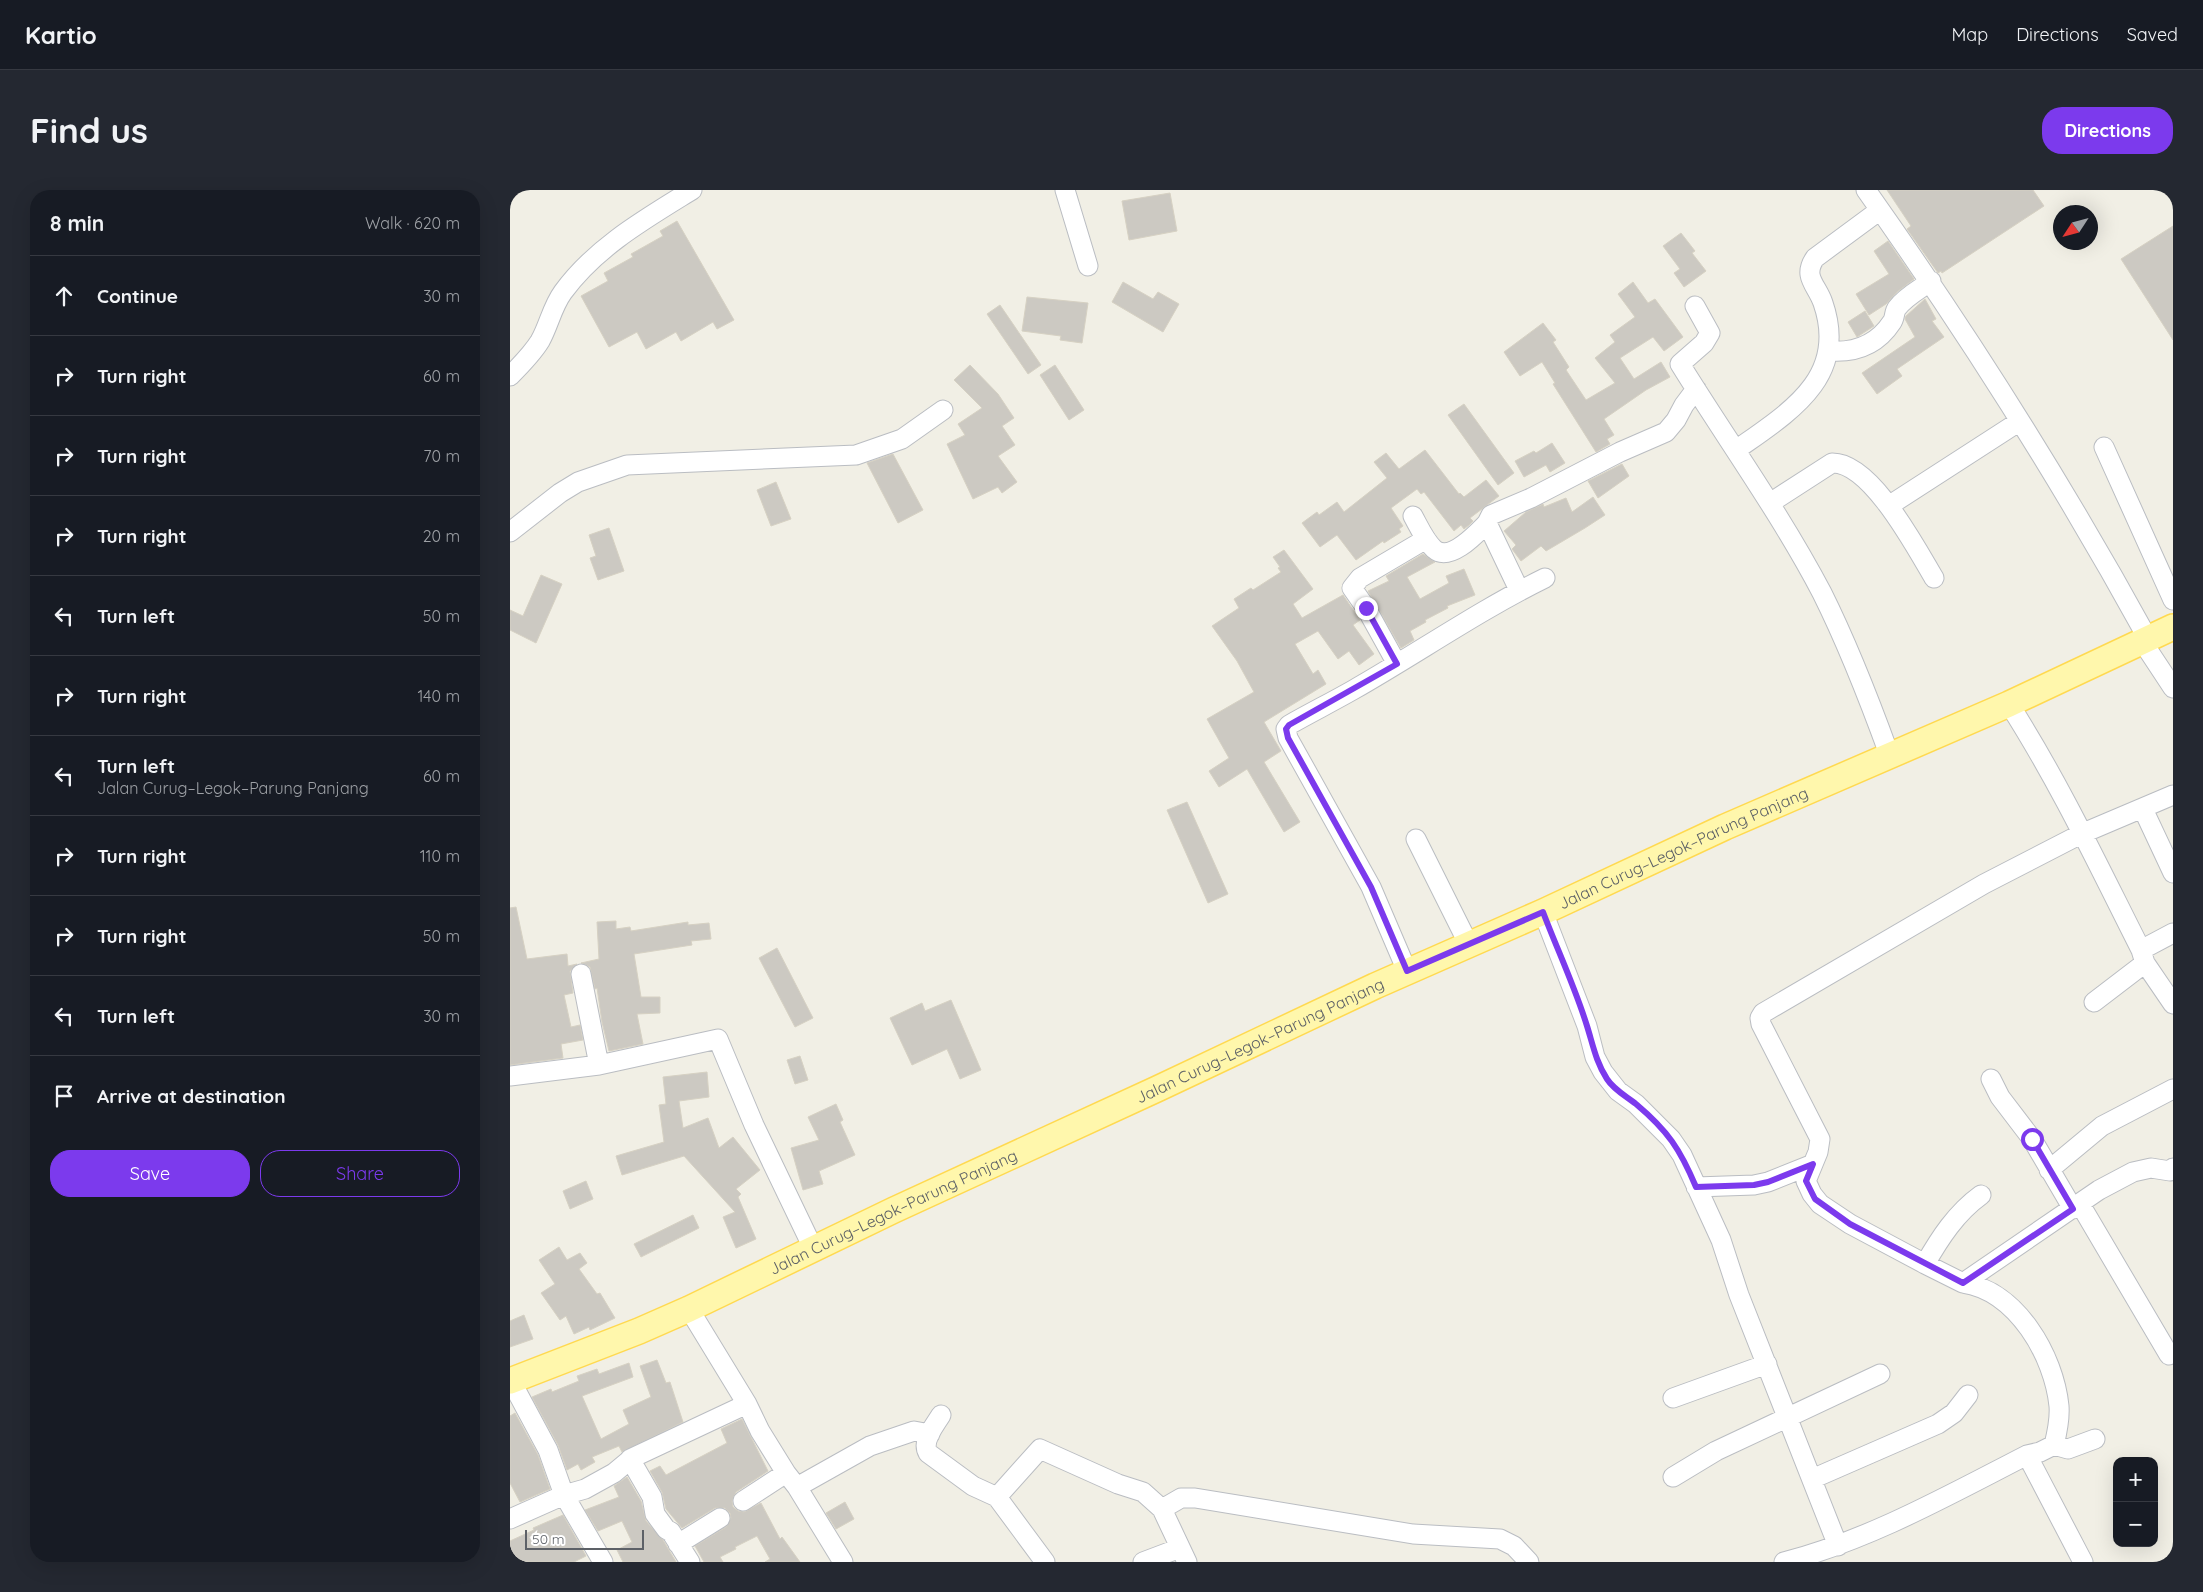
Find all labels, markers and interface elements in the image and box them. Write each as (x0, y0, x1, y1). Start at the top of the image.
text: Kartio (25, 20, 97, 50)
text: Map (1951, 23, 1988, 46)
text: Directions (2016, 23, 2099, 46)
text: Saved (2127, 23, 2178, 46)
button: Directions (2042, 107, 2173, 154)
text: Find us (30, 108, 148, 152)
north arrow (2053, 205, 2098, 250)
text: 8 min (50, 210, 104, 236)
text: Walk · 620 m (365, 213, 460, 233)
icon: ahead (50, 282, 78, 310)
text: Continue (97, 284, 178, 308)
text: 30 m (423, 286, 460, 306)
icon: right (50, 362, 78, 390)
text: Turn right (97, 364, 186, 388)
text: 60 m (423, 366, 460, 386)
icon: right (50, 442, 78, 470)
text: Turn right (97, 444, 186, 468)
text: 70 m (423, 446, 460, 466)
icon: right (50, 522, 78, 550)
text: Turn right (97, 524, 186, 548)
text: 20 m (423, 526, 460, 546)
route end (1355, 597, 1378, 620)
icon: left (50, 602, 78, 630)
text: Turn left (97, 604, 175, 628)
text: 50 m (423, 606, 460, 626)
icon: right (50, 682, 78, 710)
text: Turn right (97, 684, 186, 708)
text: 140 m (417, 686, 460, 706)
text: Turn left (97, 754, 175, 778)
icon: left (50, 762, 78, 790)
text: 60 m (423, 766, 460, 786)
text: Jalan Curug–Legok–Parung Panjang (97, 778, 369, 798)
street label: Jalan Curug–Legok–Parung Panjang (1555, 782, 1811, 913)
icon: right (50, 842, 78, 870)
text: Turn right (97, 844, 186, 868)
text: 110 m (420, 846, 460, 866)
icon: right (50, 922, 78, 950)
text: Turn right (97, 924, 186, 948)
text: 50 m (423, 926, 460, 946)
street label: Jalan Curug–Legok–Parung Panjang (1133, 973, 1387, 1107)
icon: left (50, 1002, 78, 1030)
text: Turn left (97, 1004, 175, 1028)
text: 30 m (423, 1006, 460, 1026)
icon: arrive (50, 1082, 78, 1110)
text: Arrive at destination (97, 1084, 286, 1108)
route start (2021, 1128, 2044, 1151)
street label: Jalan Curug–Legok–Parung Panjang (766, 1145, 1020, 1279)
button: Save (50, 1150, 250, 1197)
button: Share (260, 1150, 460, 1197)
map controls (2113, 1457, 2158, 1547)
button: + (2113, 1457, 2158, 1502)
button: − (2113, 1502, 2158, 1547)
scale bar (525, 1527, 644, 1550)
text: 50 m (532, 1530, 565, 1548)

